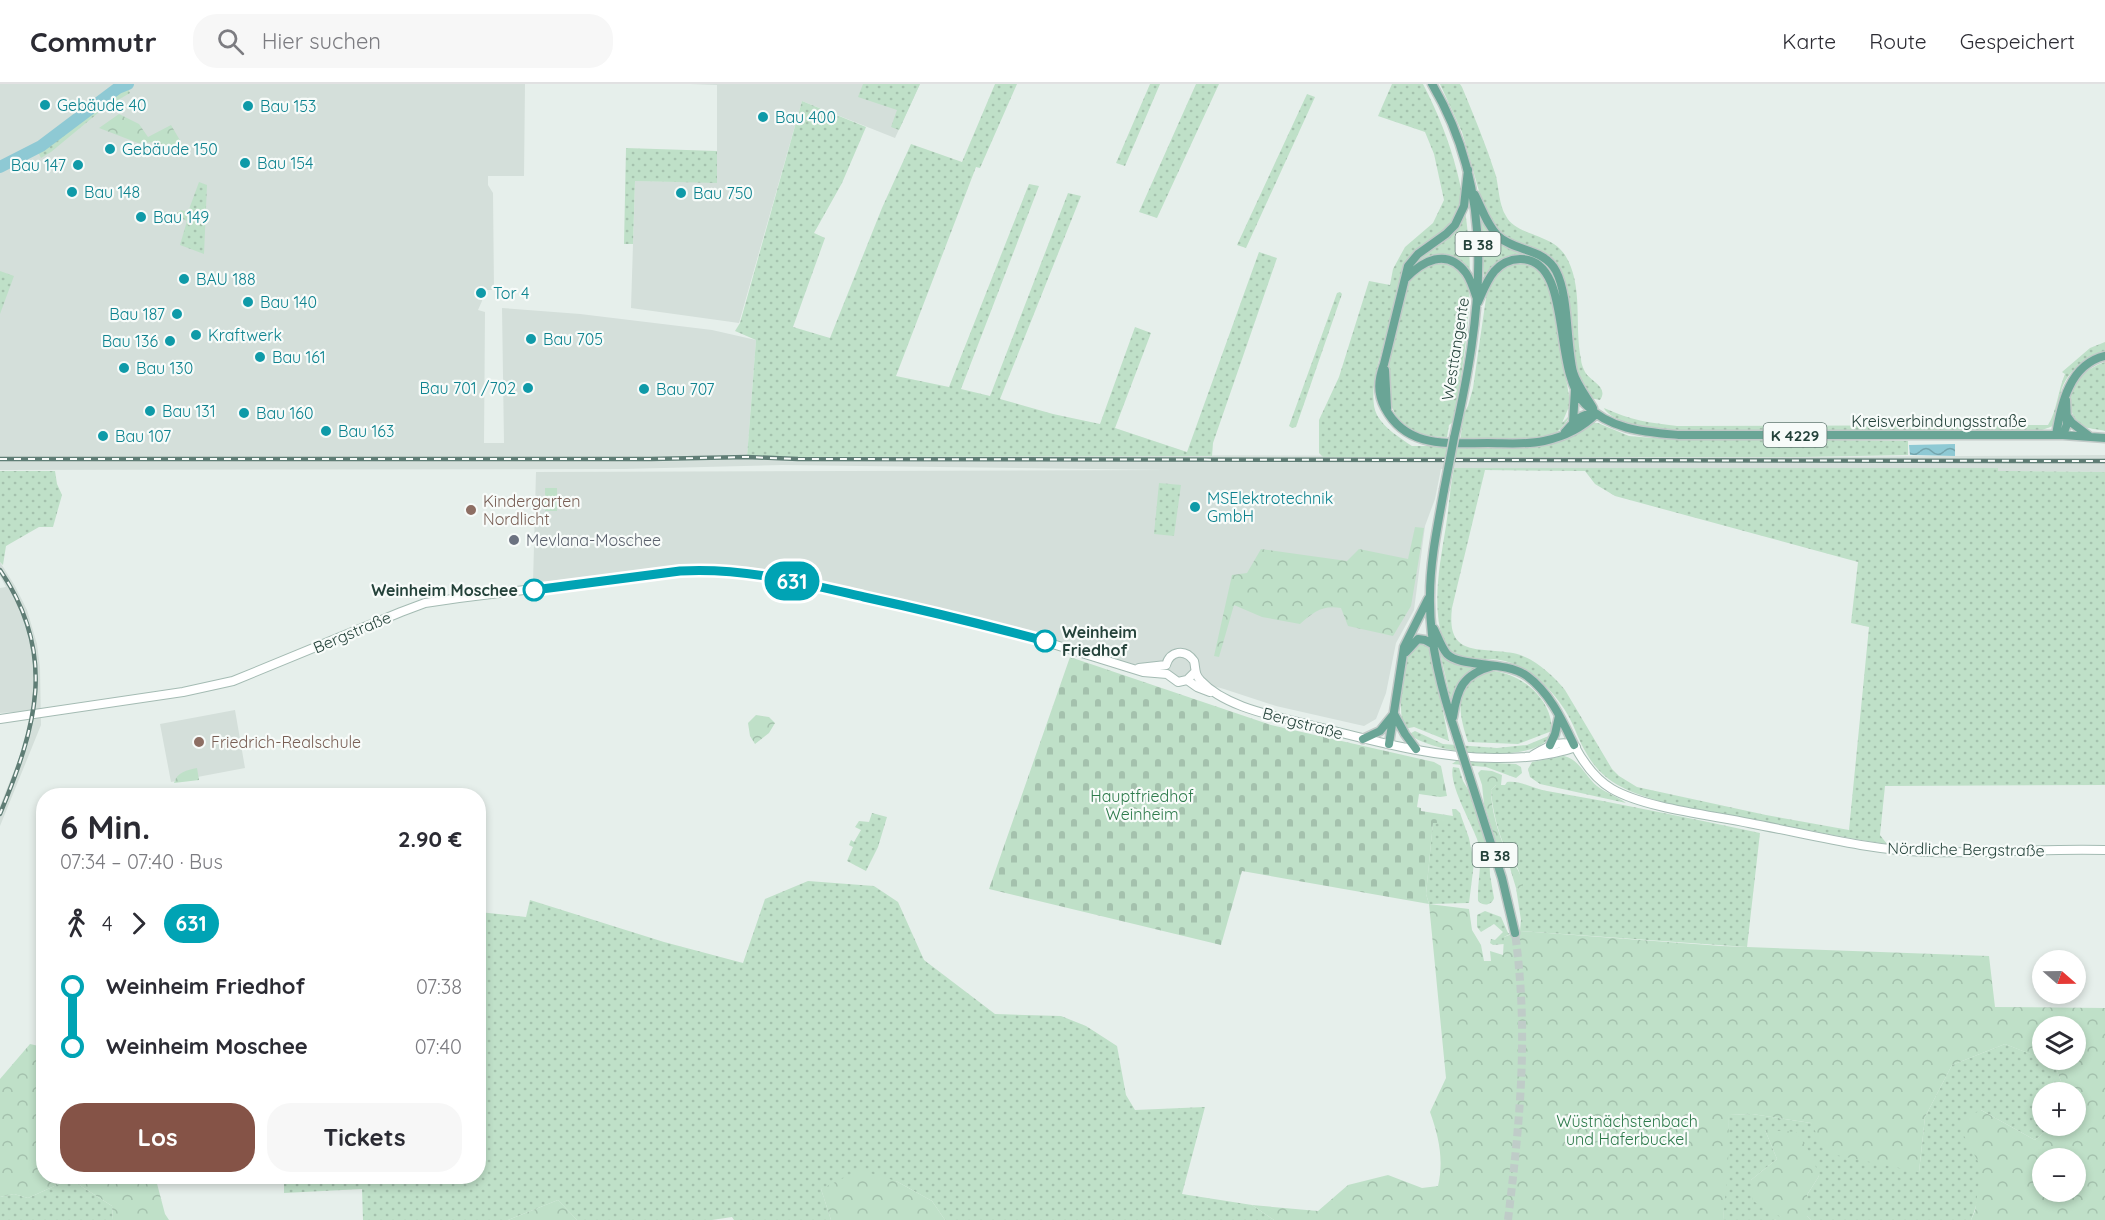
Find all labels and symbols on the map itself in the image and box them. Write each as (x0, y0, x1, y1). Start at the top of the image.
place label: Gebäude 40 (57, 95, 147, 115)
place label: Bau 153 (260, 96, 316, 116)
marker: Gebäude 40 (38, 98, 52, 112)
marker: Bau 153 (241, 99, 255, 113)
place label: Bau 400 (775, 107, 836, 127)
marker: Bau 400 (756, 110, 770, 124)
place label: Gebäude 150 (122, 139, 218, 159)
marker: Gebäude 150 (103, 142, 117, 156)
place label: Bau 154 (257, 153, 314, 173)
place label: Bau 147 (11, 155, 66, 175)
marker: Bau 154 (238, 156, 252, 170)
marker: Bau 147 (71, 158, 85, 172)
place label: Bau 148 (84, 182, 140, 202)
place label: Bau 750 (693, 183, 753, 203)
marker: Bau 148 (65, 185, 79, 199)
marker: Bau 750 (674, 186, 688, 200)
place label: Bau 149 (153, 207, 209, 227)
marker: Bau 149 (134, 210, 148, 224)
road number: B 38 (1456, 232, 1500, 256)
place label: BAU 188 (196, 269, 256, 289)
marker: BAU 188 (177, 272, 191, 286)
place label: Tor 4 (493, 283, 529, 303)
marker: Tor 4 (474, 286, 488, 300)
place label: Bau 140 (260, 292, 317, 312)
marker: Bau 140 (241, 295, 255, 309)
street label: Westtangente (1437, 296, 1473, 402)
place label: Bau 187 (109, 304, 165, 324)
marker: Bau 187 (170, 307, 184, 321)
place label: Kraftwerk (208, 325, 282, 345)
marker: Kraftwerk (189, 328, 203, 342)
place label: Bau 705 (543, 329, 603, 349)
place label: Bau 136 (102, 331, 158, 351)
marker: Bau 705 (524, 332, 538, 346)
marker: Bau 136 (163, 334, 177, 348)
place label: Bau 161 (272, 347, 326, 367)
marker: Bau 161 (253, 350, 267, 364)
place label: Bau 130 (136, 358, 193, 378)
marker: Bau 130 (117, 361, 131, 375)
place label: Bau 701 /702 (420, 378, 516, 398)
place label: Bau 707 (656, 379, 714, 399)
marker: Bau 701 /702 (521, 381, 535, 395)
marker: Bau 707 (637, 382, 651, 396)
place label: Bau 131 (162, 401, 216, 421)
place label: Bau 160 (256, 403, 313, 423)
marker: Bau 131 (143, 404, 157, 418)
marker: Bau 160 (237, 406, 251, 420)
street label: Kreisverbindungsstraße (1851, 411, 2027, 431)
place label: Bau 163 (338, 421, 394, 441)
road number: K 4229 (1764, 423, 1826, 447)
marker: Bau 163 (319, 424, 333, 438)
place label: Bau 107 (115, 426, 171, 446)
marker: Bau 107 (96, 429, 110, 443)
place label: MSElektrotechnik GmbH (1207, 488, 1333, 526)
place label: Kindergarten Nordlicht (483, 491, 581, 529)
marker: MSElektrotechnik GmbH (1188, 500, 1202, 514)
marker: Kindergarten Nordlicht (464, 503, 478, 517)
place label: Mevlana-Moschee (526, 530, 661, 550)
marker: Mevlana-Moschee (507, 533, 521, 547)
line badge: 631 (758, 562, 826, 600)
marker: Weinheim Moschee (523, 579, 545, 601)
place label: Weinheim Moschee (371, 580, 518, 600)
street label: Bergstraße (310, 607, 394, 657)
place label: Weinheim Friedhof (1062, 622, 1137, 660)
marker: Weinheim Friedhof (1034, 630, 1056, 652)
street label: Bergstraße (1261, 703, 1345, 743)
place label: Friedrich-Realschule (211, 732, 361, 752)
marker: Friedrich-Realschule (192, 735, 206, 749)
park label: Hauptfriedhof Weinheim (1090, 786, 1194, 824)
street label: Nördliche Bergstraße (1887, 838, 2045, 860)
road number: B 38 (1472, 843, 1518, 867)
north arrow (2032, 950, 2086, 1004)
park label: Wüstnächstenbach und Haferbuckel (1556, 1111, 1698, 1149)

